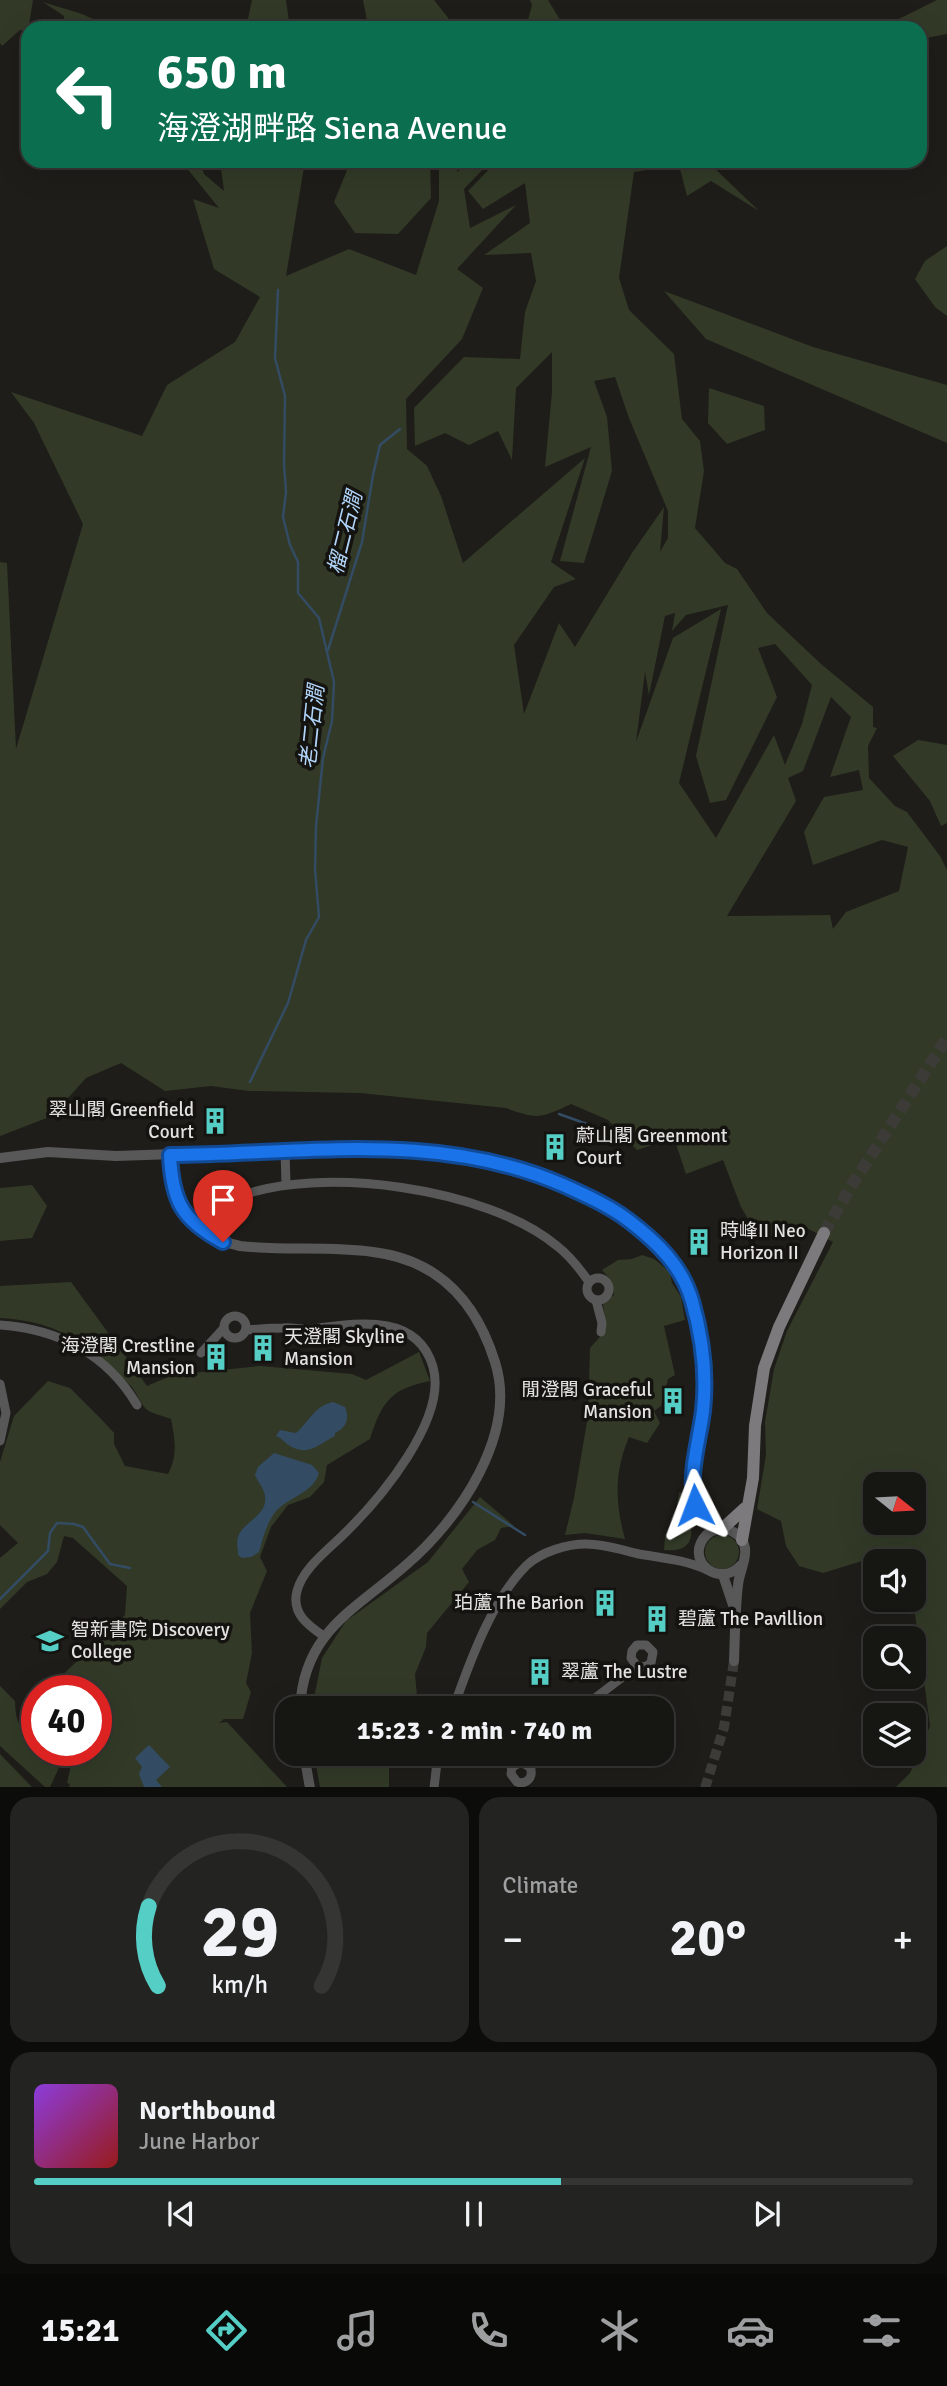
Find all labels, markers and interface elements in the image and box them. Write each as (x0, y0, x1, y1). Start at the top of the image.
text: 650 m (157, 42, 287, 102)
icon: left (42, 49, 133, 140)
text: 海澄湖畔路 Siena Avenue (157, 109, 507, 148)
water label: 榴二石澗 (322, 486, 369, 577)
water label: 老二石澗 (295, 681, 330, 770)
place label: 翠山閣 Greenfield Court (49, 1098, 194, 1144)
building icon: 翠山閣 Greenfield Court (200, 1106, 230, 1136)
place label: 蔚山閣 Greenmont Court (576, 1124, 728, 1170)
building icon: 蔚山閣 Greenmont Court (540, 1132, 570, 1162)
pin (193, 1170, 253, 1242)
icon: arrive (204, 1181, 242, 1219)
place label: 時峰II Neo Horizon II (720, 1219, 806, 1265)
building icon: 時峰II Neo Horizon II (684, 1227, 714, 1257)
place label: 天澄閣 Skyline Mansion (284, 1325, 405, 1371)
building icon: 天澄閣 Skyline Mansion (248, 1333, 278, 1363)
place label: 海澄閣 Crestline Mansion (61, 1334, 195, 1380)
building icon: 海澄閣 Crestline Mansion (201, 1342, 231, 1372)
place label: 閒澄閣 Graceful Mansion (522, 1378, 652, 1424)
building icon: 閒澄閣 Graceful Mansion (658, 1386, 688, 1416)
position arrow (658, 1468, 732, 1542)
north arrow (863, 1472, 926, 1535)
map controls (863, 1472, 926, 1766)
button: sound (863, 1549, 926, 1612)
building icon: 珀蘆 The Barion (590, 1588, 620, 1618)
place label: 珀蘆 The Barion (455, 1591, 584, 1615)
building icon: 碧蘆 The Pavillion (642, 1604, 672, 1634)
place label: 碧蘆 The Pavillion (678, 1607, 823, 1631)
place label: 智新書院 Discovery College (71, 1618, 230, 1664)
school or university icon: 智新書院 Discovery College (35, 1626, 65, 1656)
button: search (863, 1626, 926, 1689)
building icon: 翠蘆 The Lustre (525, 1657, 555, 1687)
place label: 翠蘆 The Lustre (561, 1660, 688, 1684)
speed limit sign: 40 (21, 1675, 112, 1766)
button: layers (863, 1703, 926, 1766)
text: 15:23 · 2 min · 740 m (357, 1715, 592, 1747)
text: Climate (503, 1871, 578, 1900)
text: 29 (200, 1888, 279, 1977)
text: 20° (669, 1906, 746, 1970)
text: − (503, 1916, 523, 1963)
text: + (892, 1916, 913, 1963)
text: km/h (211, 1968, 268, 1999)
text: Northbound (139, 2095, 276, 2127)
text: June Harbor (139, 2127, 259, 2156)
icon: previous (162, 2195, 200, 2233)
icon: pause (455, 2195, 493, 2233)
icon: next (748, 2195, 786, 2233)
icon: directions (202, 2306, 251, 2355)
icon: music (333, 2306, 382, 2355)
icon: phone (464, 2306, 513, 2355)
icon: climate (595, 2306, 644, 2355)
icon: car (726, 2306, 775, 2355)
icon: filters (857, 2306, 906, 2355)
text: 15:21 (41, 2311, 120, 2350)

